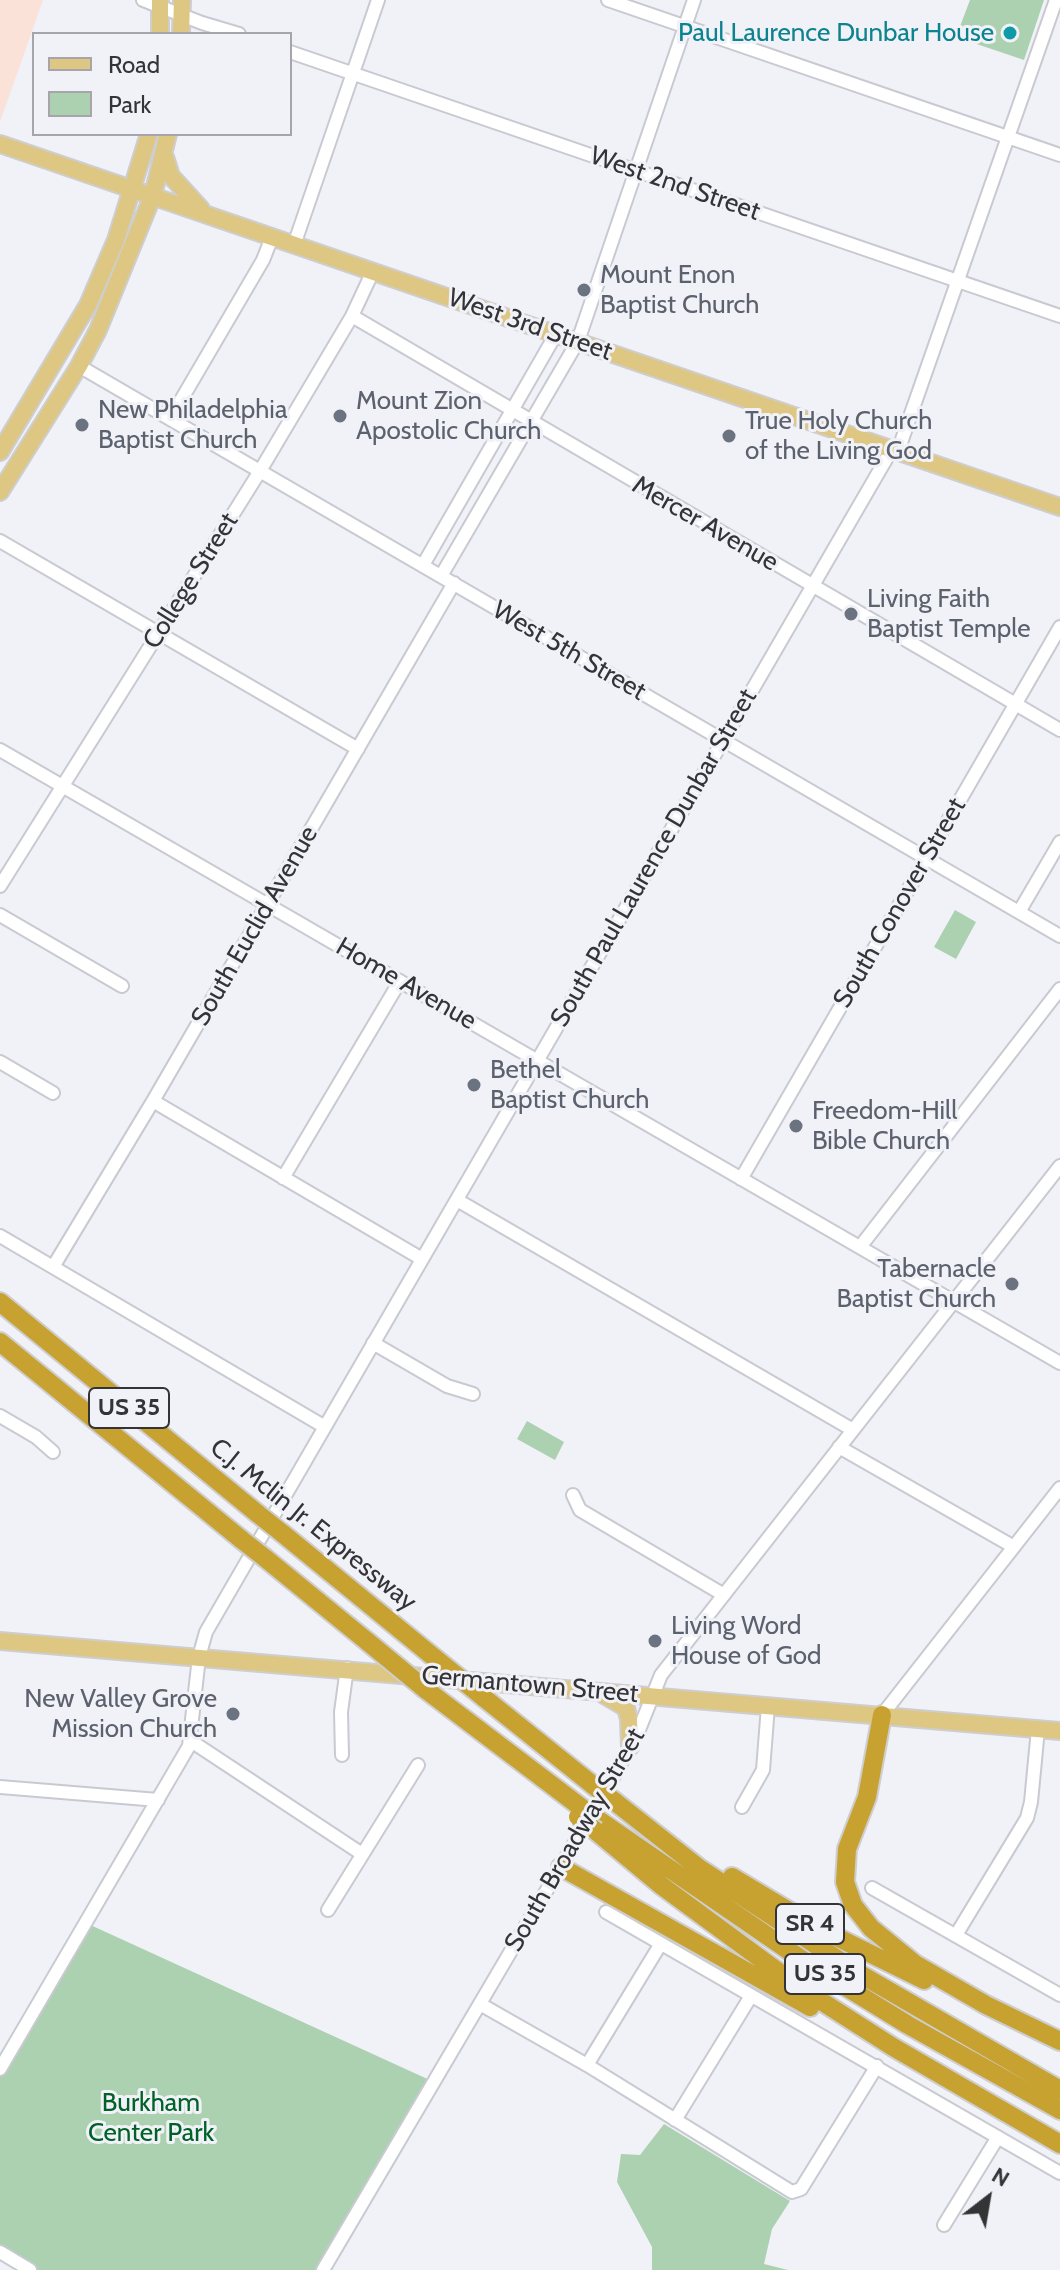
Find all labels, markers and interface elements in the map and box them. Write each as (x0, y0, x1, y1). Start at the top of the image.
place label: Paul Laurence Dunbar House (678, 17, 994, 49)
marker: Paul Laurence Dunbar House (1001, 24, 1019, 42)
legend (32, 32, 292, 136)
text: Road (108, 50, 160, 79)
text: Park (108, 90, 151, 119)
street label: West 2nd Street (586, 140, 764, 228)
place label: Mount Enon Baptist Church (600, 259, 759, 320)
marker: Mount Enon Baptist Church (575, 281, 593, 299)
street label: West 3rd Street (444, 282, 616, 368)
place label: Mount Zion Apostolic Church (356, 385, 541, 446)
place label: New Philadelphia Baptist Church (98, 394, 287, 456)
place label: True Holy Church of the Living God (745, 405, 932, 466)
marker: Mount Zion Apostolic Church (331, 407, 349, 425)
marker: New Philadelphia Baptist Church (73, 416, 91, 434)
marker: True Holy Church of the Living God (720, 427, 738, 445)
street label: Mercer Avenue (626, 470, 784, 578)
street label: College Street (137, 507, 245, 655)
place label: Living Faith Baptist Temple (867, 583, 1031, 644)
street label: West 5th Street (487, 595, 651, 707)
marker: Living Faith Baptist Temple (842, 605, 860, 623)
street label: South Paul Laurence Dunbar Street (544, 684, 764, 1032)
street label: South Conover Street (827, 793, 973, 1013)
street label: South Euclid Avenue (185, 821, 325, 1031)
street label: Home Avenue (330, 931, 482, 1037)
place label: Bethel Baptist Church (490, 1054, 649, 1116)
marker: Bethel Baptist Church (465, 1076, 483, 1094)
place label: Freedom-Hill Bible Church (812, 1095, 957, 1156)
marker: Freedom-Hill Bible Church (787, 1117, 805, 1135)
place label: Tabernacle Baptist Church (837, 1253, 996, 1314)
marker: Tabernacle Baptist Church (1003, 1275, 1021, 1293)
road number: US 35 (89, 1388, 169, 1428)
street label: C.J. Mclin Jr. Expressway (203, 1432, 423, 1618)
place label: Living Word House of God (671, 1610, 822, 1672)
marker: Living Word House of God (646, 1632, 664, 1650)
street label: Germantown Street (420, 1660, 640, 1710)
place label: New Valley Grove Mission Church (24, 1683, 217, 1744)
marker: New Valley Grove Mission Church (224, 1705, 242, 1723)
street label: South Broadway Street (498, 1723, 652, 1957)
road number: SR 4 (776, 1904, 844, 1944)
road number: US 35 (785, 1954, 865, 1994)
park label: Burkham Center Park (88, 2087, 214, 2148)
north arrow (948, 2158, 1028, 2238)
text: N (987, 2161, 1014, 2193)

